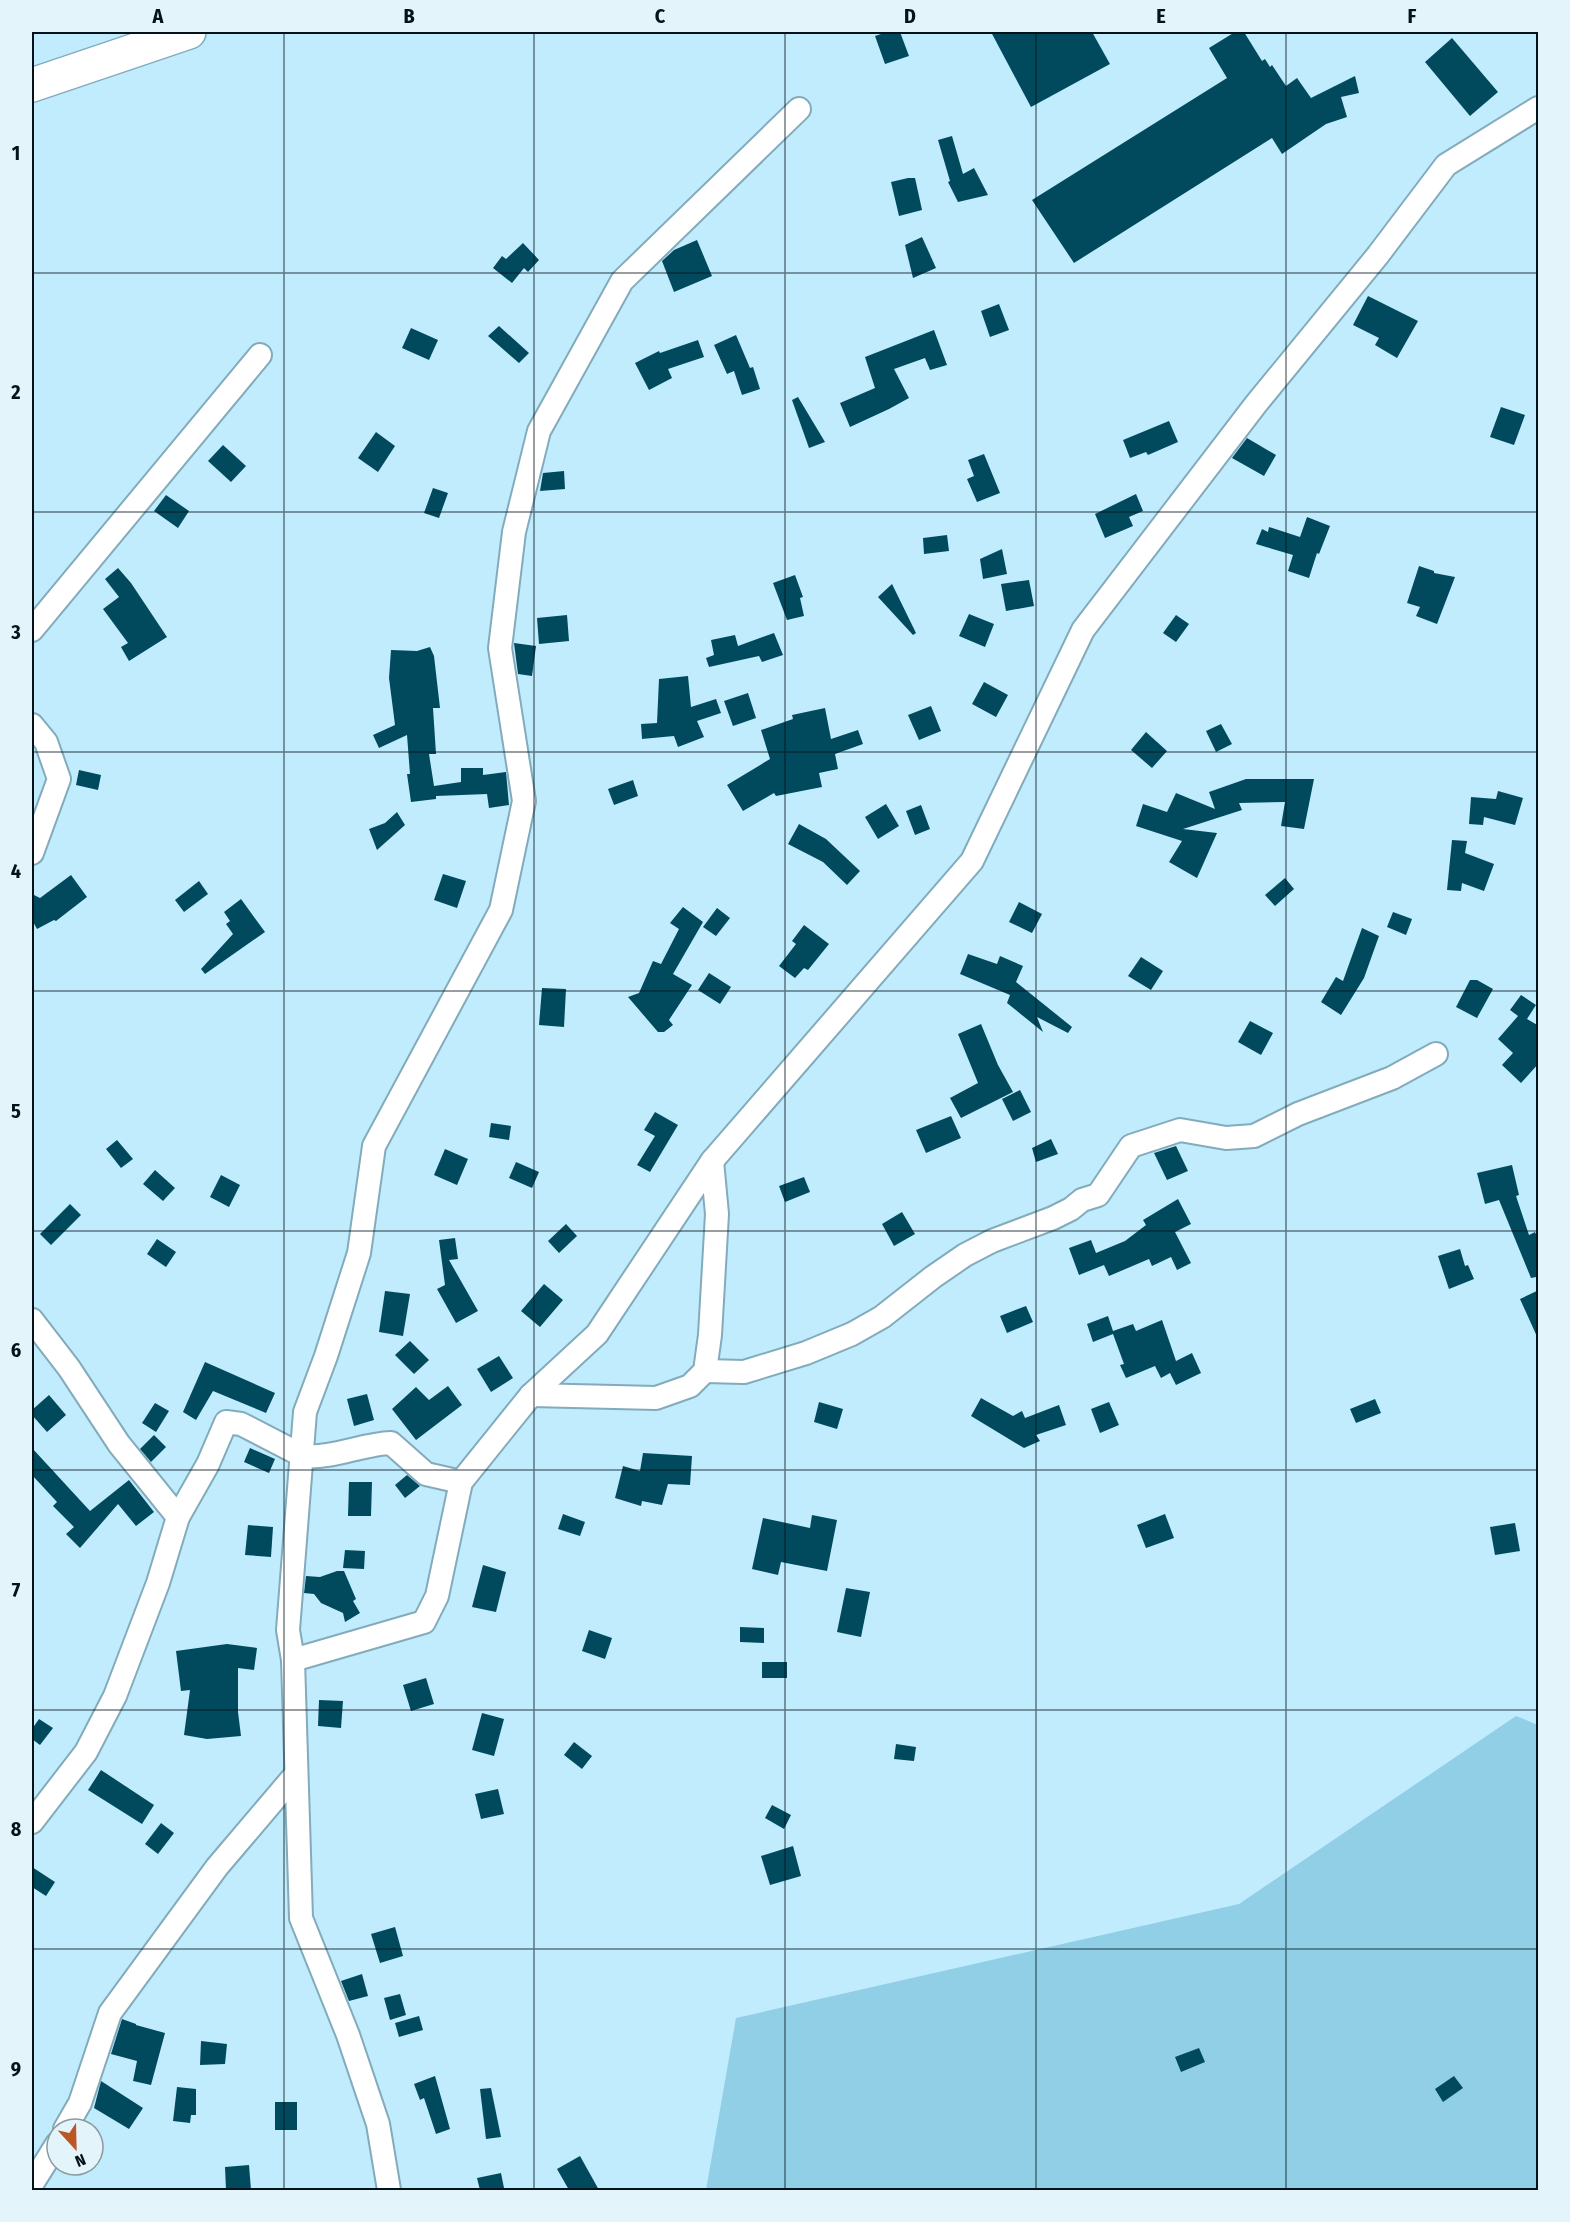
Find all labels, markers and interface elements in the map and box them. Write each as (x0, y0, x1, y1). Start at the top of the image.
text: A (152, 4, 165, 28)
text: B (403, 4, 415, 28)
text: C (655, 4, 666, 28)
text: D (904, 4, 916, 28)
text: E (1156, 4, 1166, 28)
text: F (1408, 4, 1417, 28)
text: 1 (12, 141, 20, 165)
text: 2 (10, 380, 21, 404)
text: 3 (10, 620, 21, 644)
text: 4 (11, 859, 21, 883)
text: 5 (11, 1099, 21, 1123)
text: 6 (11, 1338, 21, 1362)
text: 7 (12, 1578, 21, 1602)
text: 8 (11, 1817, 22, 1841)
text: 9 (11, 2057, 21, 2081)
north arrow (45, 2117, 105, 2177)
text: N (72, 2150, 88, 2171)

